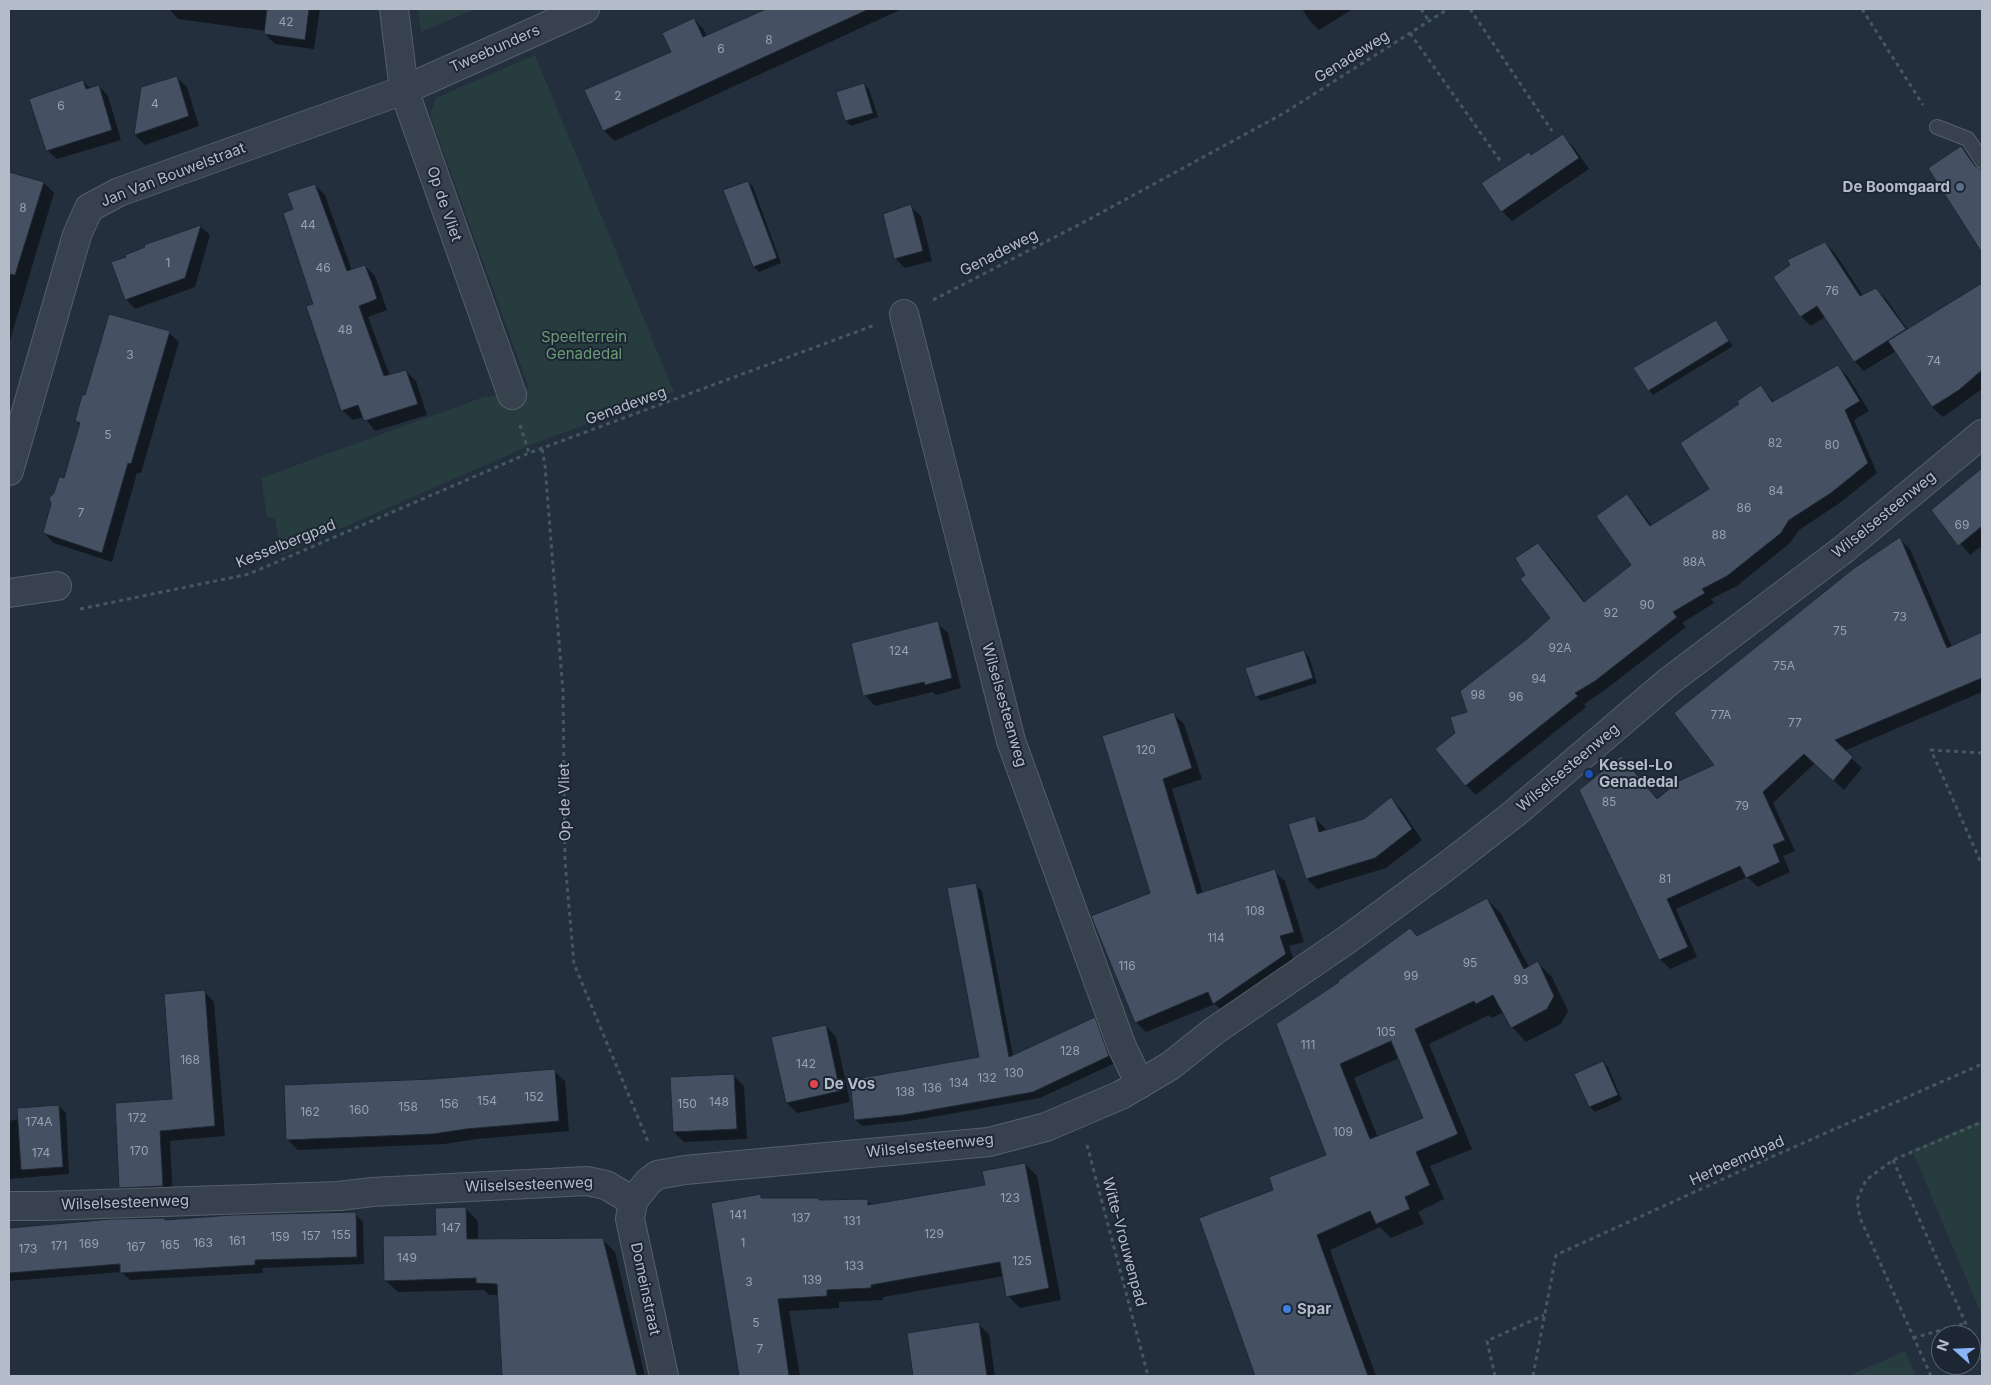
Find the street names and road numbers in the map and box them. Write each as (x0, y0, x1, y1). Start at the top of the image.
street label: Tweebunders (447, 21, 543, 77)
street label: Genadeweg (1311, 27, 1393, 87)
street label: Jan Van Bouwelstraat (98, 139, 248, 211)
street label: Op de Vliet (423, 164, 465, 244)
street label: Genadeweg (957, 226, 1041, 280)
street label: Genadeweg (583, 383, 669, 429)
street label: Wilselsesteenweg (1829, 468, 1939, 562)
street label: Kesselbergpad (234, 516, 338, 572)
street label: Wilselsesteenweg (978, 641, 1030, 769)
street label: Wilselsesteenweg (1513, 720, 1623, 816)
street label: Op de Vliet (555, 763, 575, 841)
street label: Wilselsesteenweg (865, 1130, 995, 1162)
street label: Herbeemdpad (1687, 1132, 1787, 1190)
street label: Wilselsesteenweg (465, 1174, 593, 1196)
street label: Witte-Vrouwenpad (1098, 1176, 1150, 1308)
street label: Wilselsesteenweg (61, 1192, 189, 1214)
street label: Domeinstraat (626, 1241, 664, 1337)

